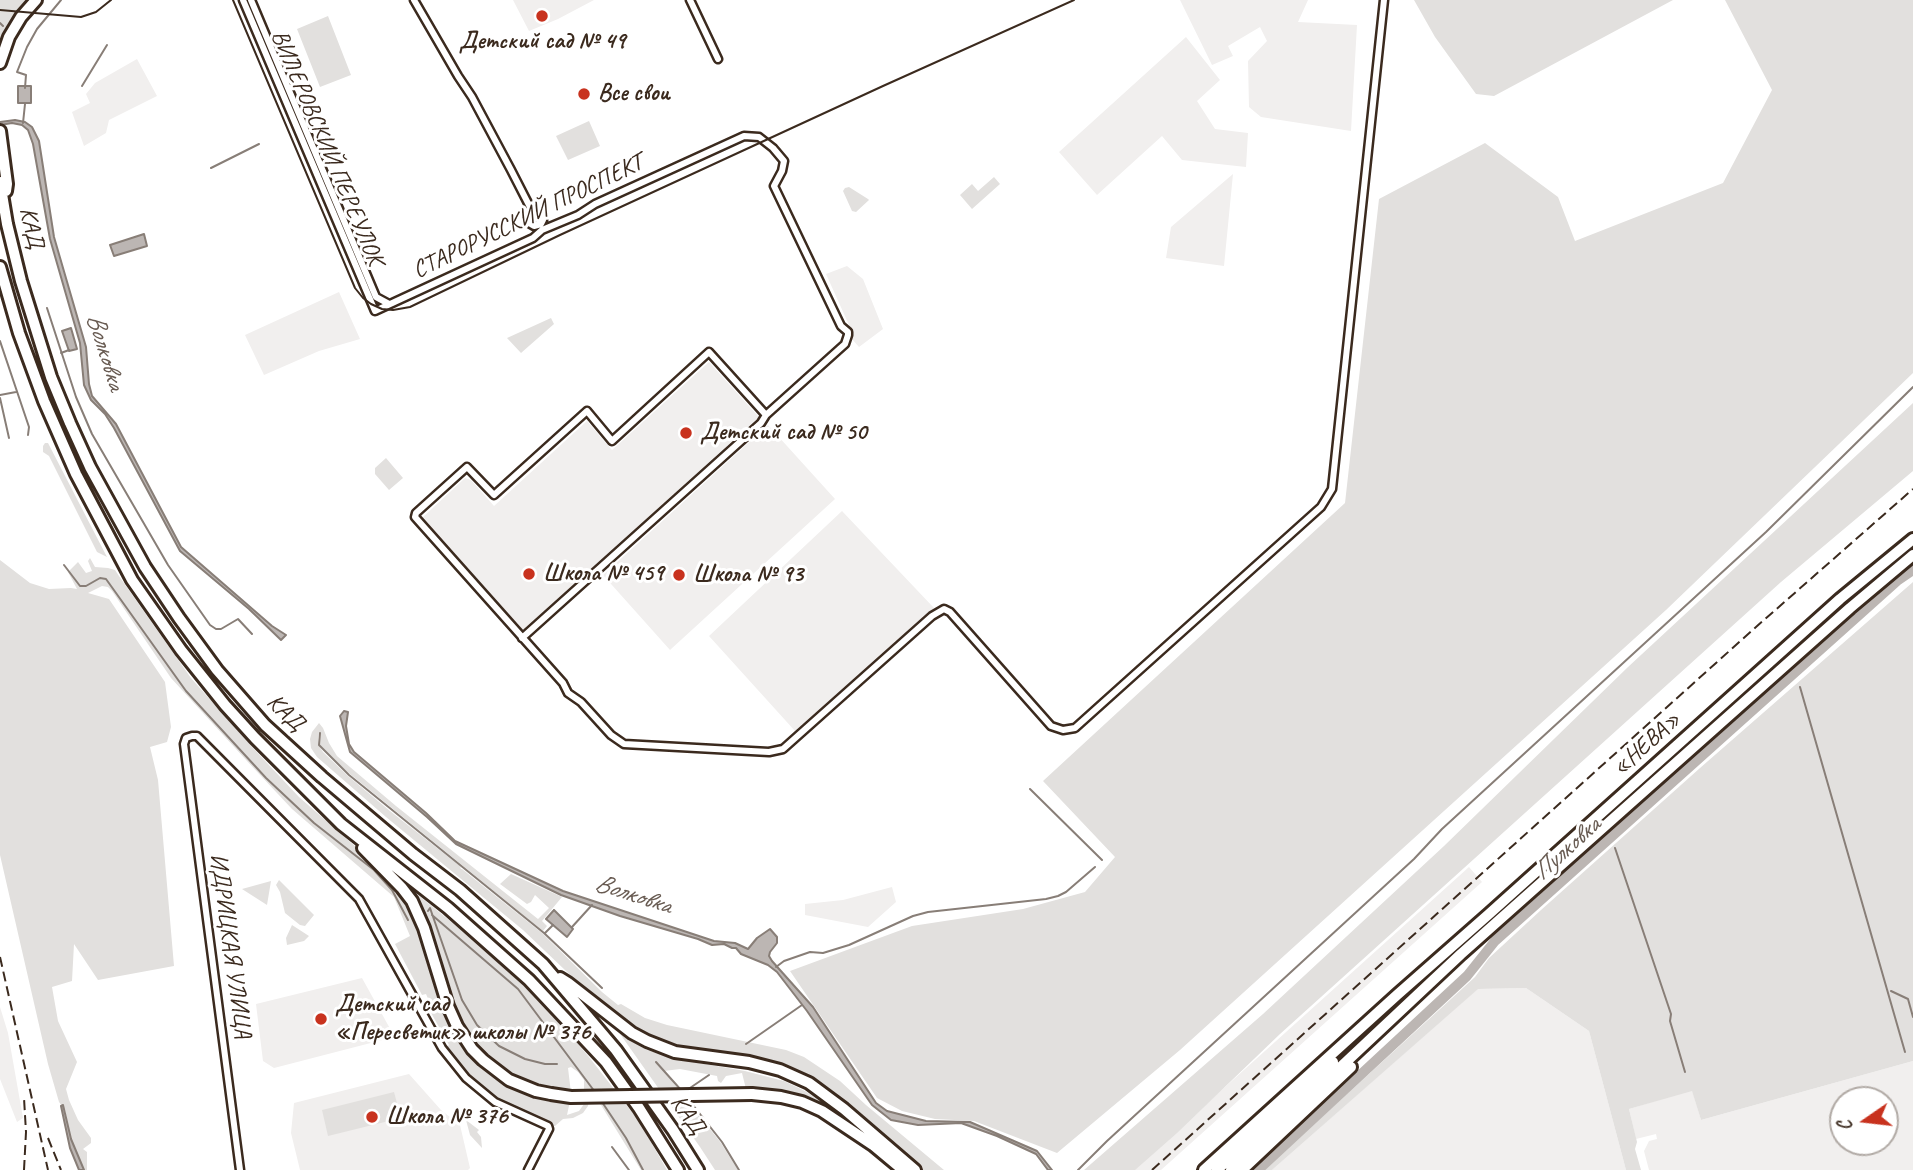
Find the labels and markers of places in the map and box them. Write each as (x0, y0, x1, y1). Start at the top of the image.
marker: Детский сад № 49 (534, 8, 550, 24)
place label: Детский сад № 49 (459, 28, 625, 56)
place label: Все свои (598, 80, 670, 108)
marker: Все свои (576, 86, 592, 102)
place label: Детский сад № 50 (700, 419, 866, 447)
marker: Детский сад № 50 (678, 425, 694, 441)
place label: Школа № 459 (543, 560, 663, 588)
place label: Школа № 93 (693, 561, 803, 589)
marker: Школа № 459 (521, 566, 537, 582)
marker: Школа № 93 (671, 567, 687, 583)
place label: Детский сад «Пересветик» школы № 376 (335, 991, 590, 1047)
marker: Детский сад «Пересветик» школы № 376 (313, 1011, 329, 1027)
place label: Школа № 376 (386, 1103, 507, 1131)
marker: Школа № 376 (364, 1109, 380, 1125)

